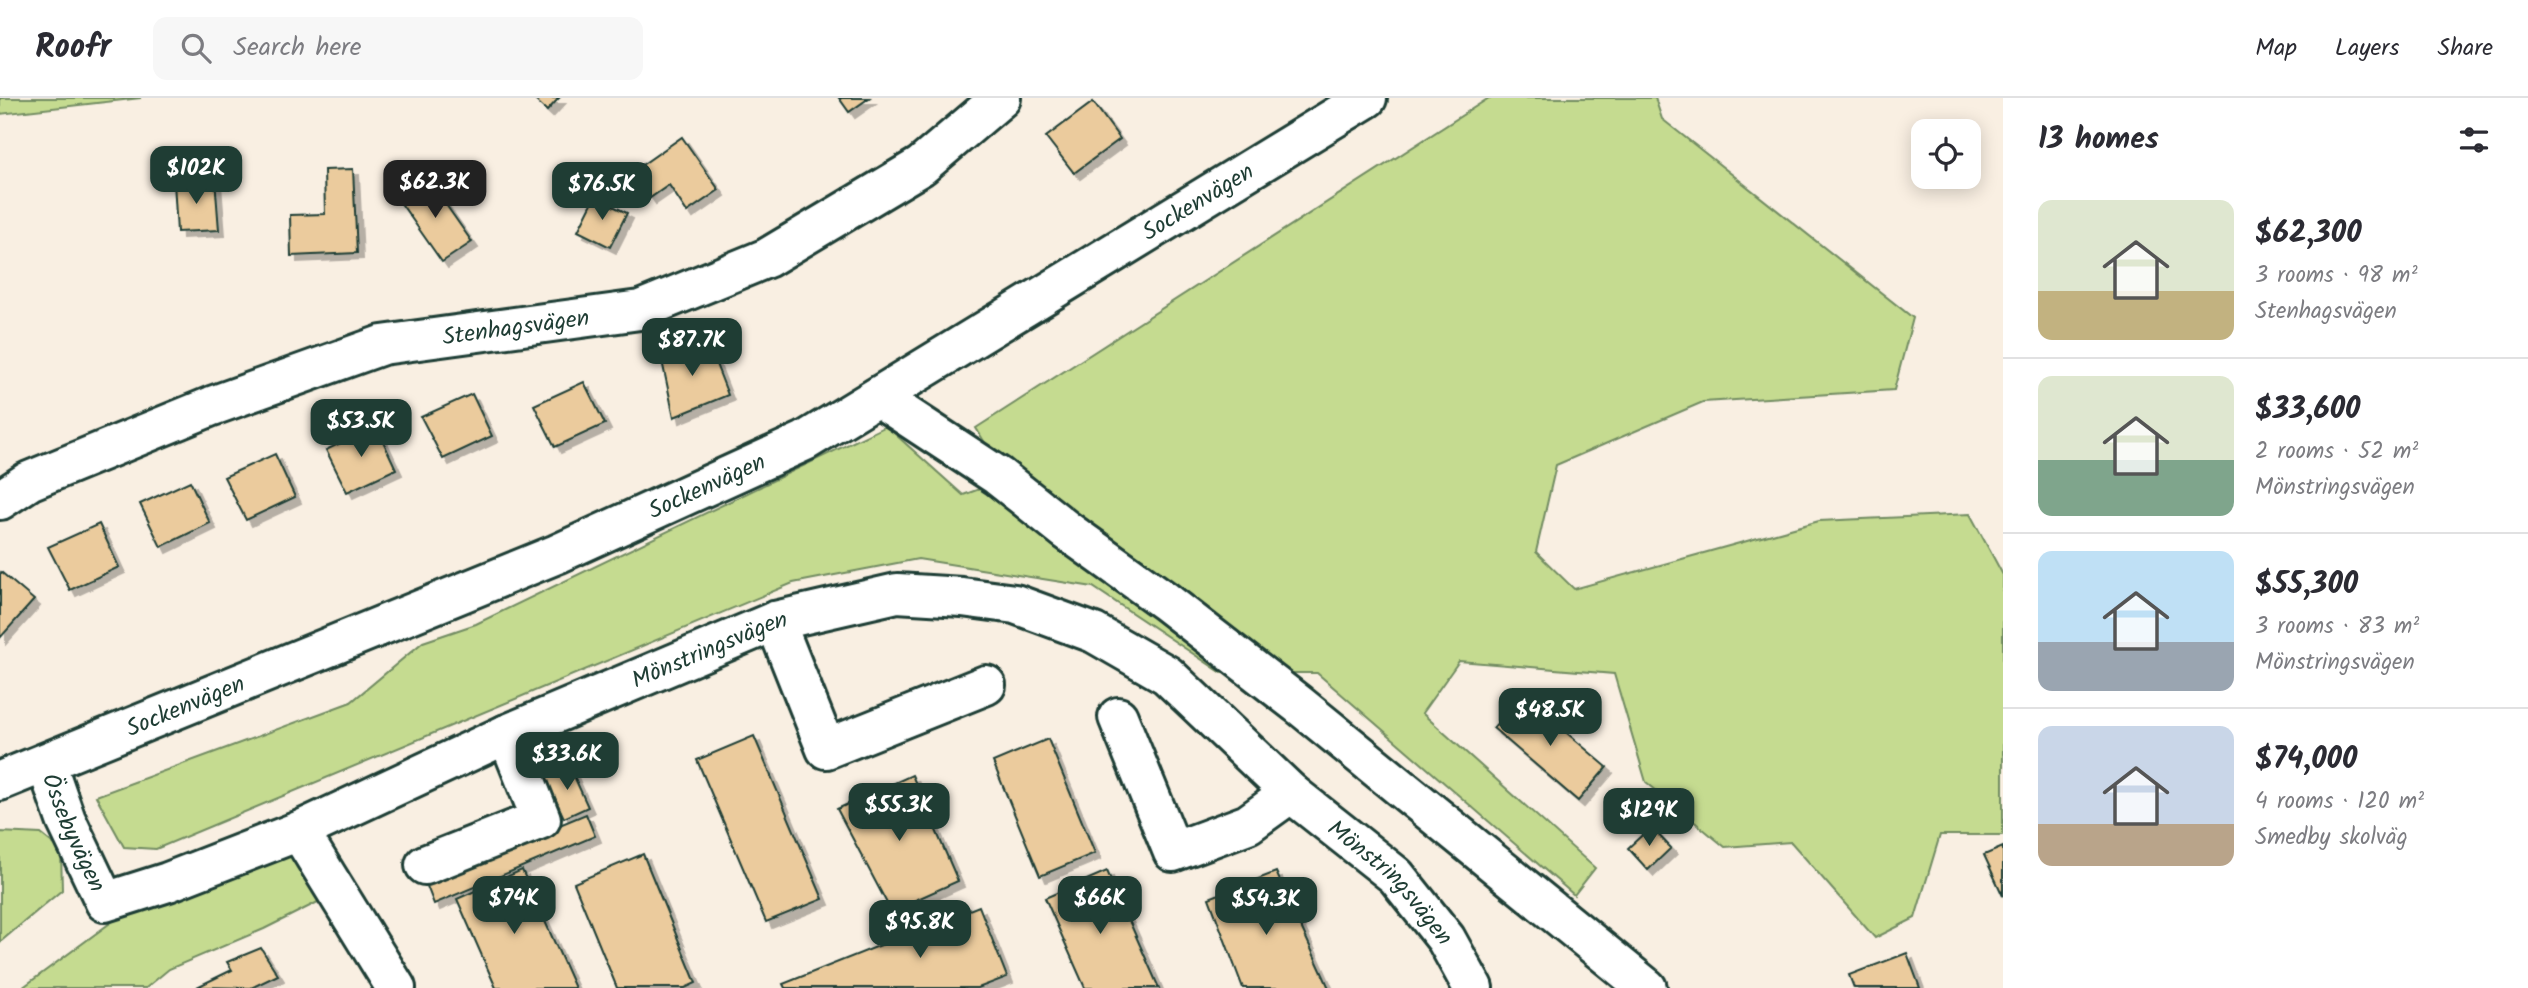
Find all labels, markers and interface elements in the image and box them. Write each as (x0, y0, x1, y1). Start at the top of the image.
search box (153, 17, 643, 80)
text: Roofr (35, 22, 111, 75)
text: Search here (233, 27, 361, 69)
icon: search (177, 29, 215, 67)
text: Map (2255, 29, 2297, 68)
text: Layers (2335, 29, 2399, 68)
text: Share (2437, 29, 2493, 68)
text: 13 homes (2038, 116, 2159, 164)
map controls (1911, 119, 1981, 189)
button: locate (1911, 119, 1981, 189)
icon: filters (2455, 121, 2493, 159)
pin: $102K (147, 146, 245, 206)
text: $102K (166, 151, 226, 187)
street label: Sockenvägen (1135, 153, 1262, 252)
pin: $62.3K (378, 160, 492, 220)
pin: $76.5K (545, 162, 659, 222)
text: $62.3K (399, 165, 471, 201)
text: $76.5K (568, 167, 636, 203)
text: $62,300 (2255, 210, 2362, 258)
icon: home (2094, 228, 2178, 312)
text: 3 rooms · 98 m² (2255, 258, 2418, 294)
text: Stenhagsvägen (2255, 294, 2397, 330)
street label: Stenhagsvägen (440, 299, 592, 358)
pin: $87.7K (635, 318, 749, 378)
text: $87.7K (658, 323, 726, 359)
text: $33,600 (2255, 386, 2360, 434)
pin: $53.5K (304, 400, 418, 459)
text: $53.5K (327, 404, 395, 440)
icon: home (2094, 404, 2178, 488)
text: 2 rooms · 52 m² (2255, 434, 2418, 470)
street label: Sockenvägen (642, 443, 773, 531)
text: Mönstringsvägen (2255, 470, 2415, 506)
text: $55,300 (2255, 561, 2358, 609)
icon: home (2094, 579, 2178, 663)
street label: Mönstringsvägen (626, 601, 792, 700)
text: 3 rooms · 83 m² (2255, 609, 2419, 645)
text: Mönstringsvägen (2255, 645, 2415, 681)
street label: Sockenvägen (120, 665, 251, 749)
pin: $48.5K (1493, 688, 1607, 748)
text: $48.5K (1515, 693, 1585, 729)
pin: $33.6K (510, 732, 624, 792)
text: $74,000 (2255, 736, 2357, 784)
text: $33.6K (532, 737, 602, 773)
icon: home (2094, 754, 2178, 838)
street label: Össebyvägen (30, 768, 116, 899)
pin: $55.3K (842, 784, 956, 843)
text: 4 rooms · 120 m² (2255, 784, 2424, 820)
text: $55.3K (865, 788, 933, 824)
pin: $129K (1600, 788, 1698, 848)
text: $129K (1619, 793, 1679, 829)
street label: Mönstringsvägen (1318, 811, 1462, 955)
text: Smedby skolväg (2255, 820, 2408, 856)
pin: $74K (473, 876, 555, 936)
pin: $66K (1059, 876, 1141, 936)
pin: $54.3K (1209, 878, 1323, 937)
text: $74K (489, 881, 539, 917)
text: $66K (1074, 881, 1126, 917)
text: $54.3K (1231, 882, 1301, 918)
pin: $95.8K (863, 900, 977, 960)
text: $95.8K (885, 905, 955, 941)

